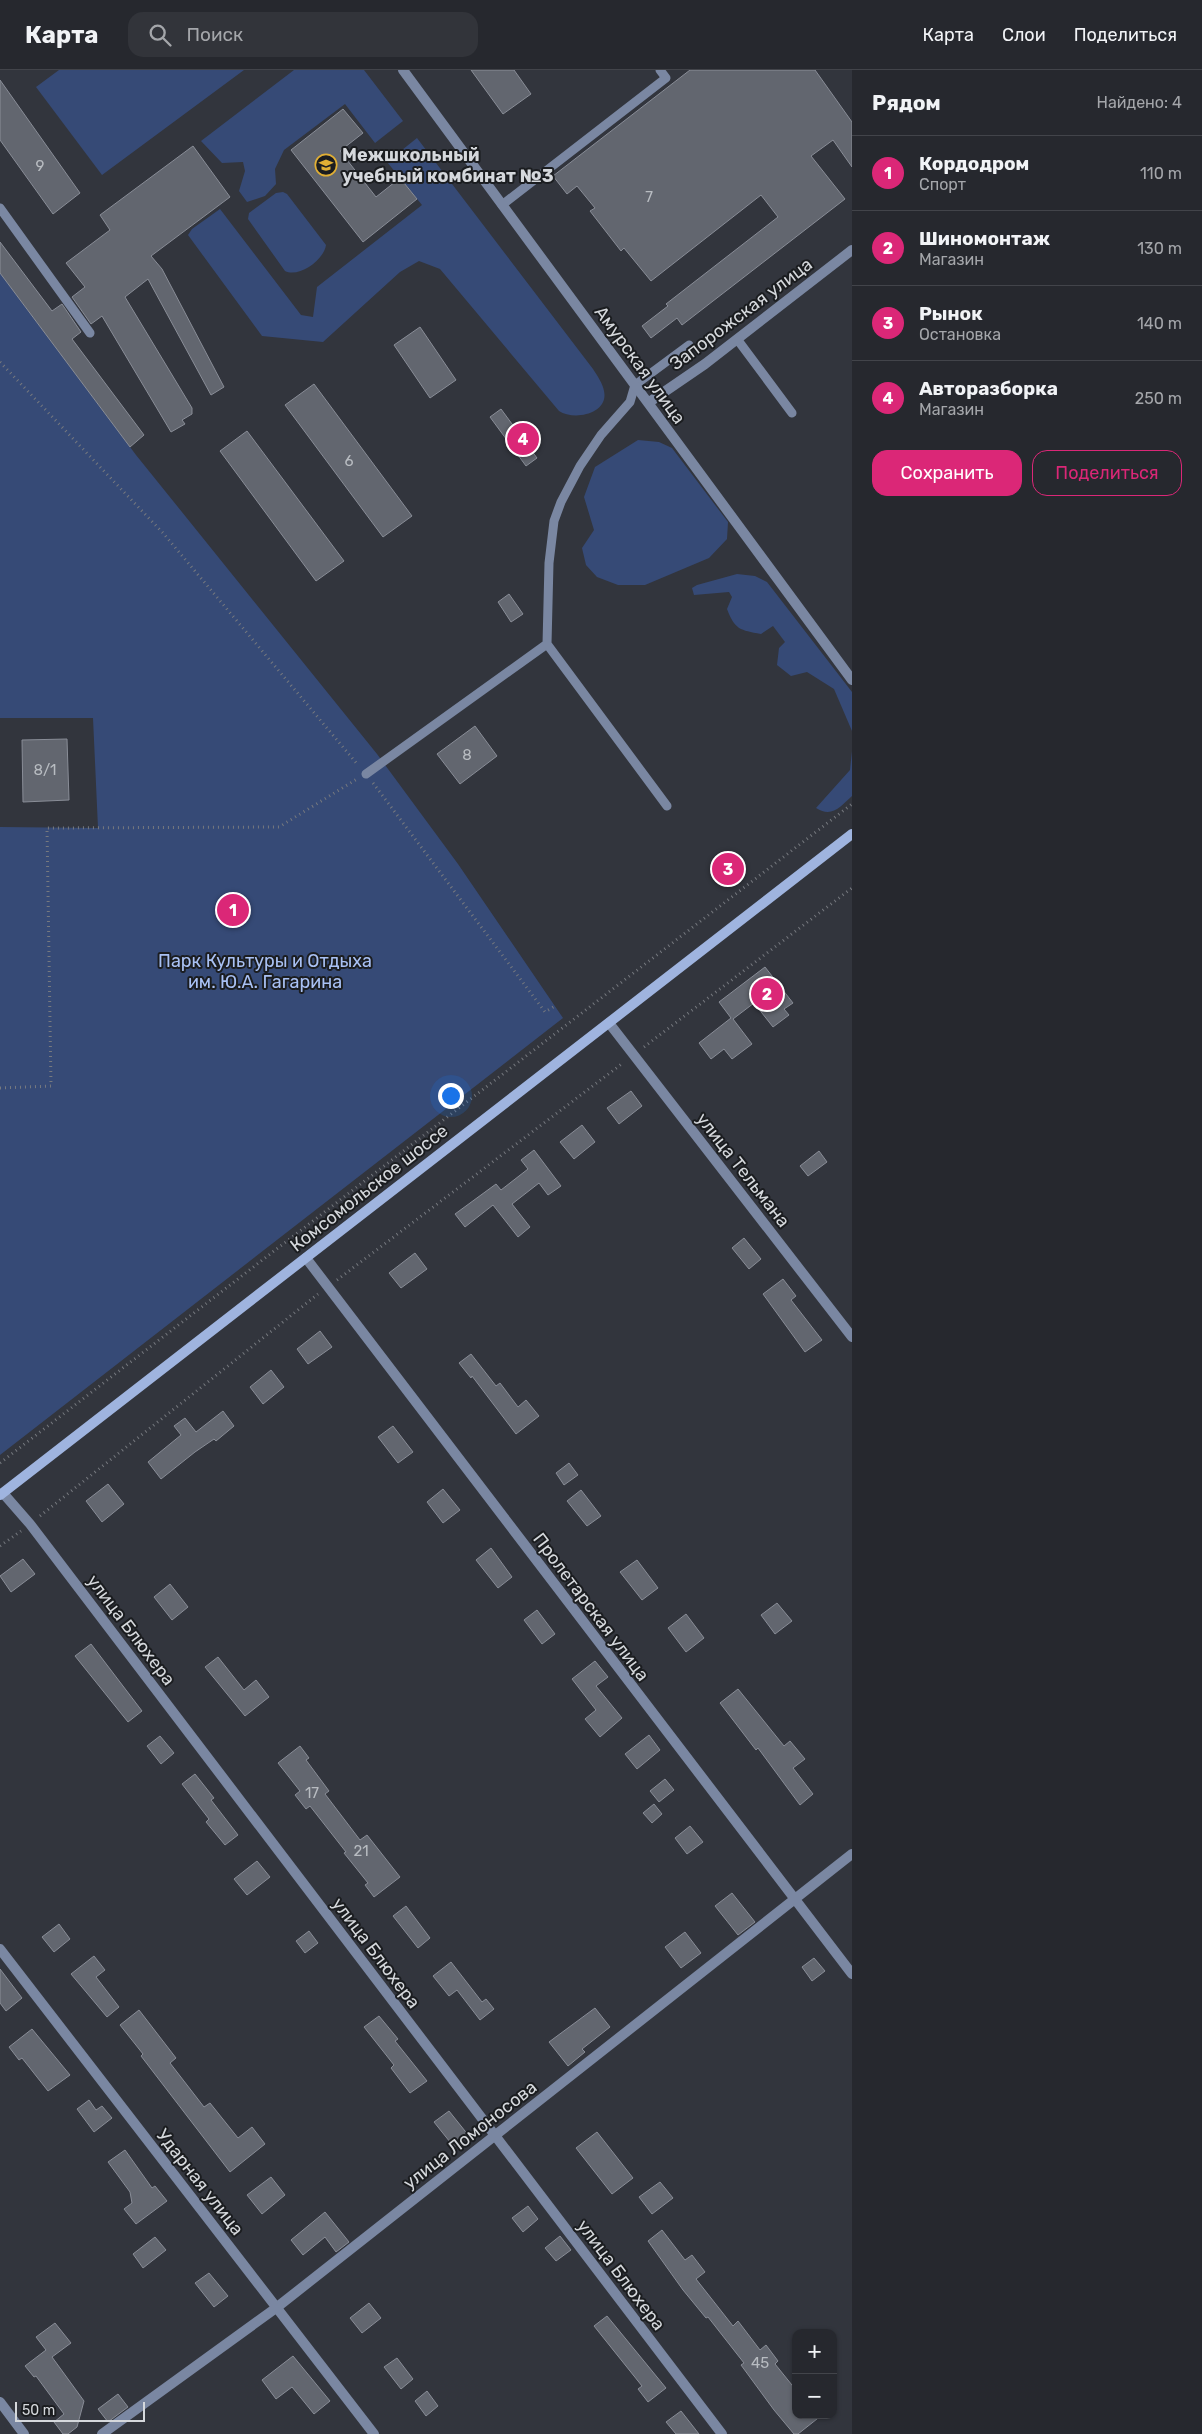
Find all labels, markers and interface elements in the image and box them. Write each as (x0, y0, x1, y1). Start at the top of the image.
search box (128, 12, 478, 57)
text: Карта (25, 21, 98, 49)
icon: search (146, 21, 174, 49)
text: Поиск (186, 23, 243, 46)
text: Карта (923, 24, 974, 46)
text: Слои (1002, 24, 1046, 46)
text: Поделиться (1074, 24, 1177, 46)
text: Рядом (872, 90, 941, 115)
text: Найдено: 4 (1097, 93, 1182, 112)
place label: Межшкольный учебный комбинат №3 (342, 144, 554, 187)
text: Кордодром (919, 152, 1029, 175)
school or university icon: Межшкольный учебный комбинат №3 (314, 153, 338, 177)
house number: 9 (36, 157, 45, 175)
text: 1 (884, 164, 892, 183)
text: 110 m (1140, 164, 1182, 183)
text: Спорт (919, 175, 966, 194)
house number: 7 (645, 188, 653, 206)
text: Шиномонтаж (919, 227, 1050, 250)
text: 2 (883, 239, 893, 258)
text: 130 m (1137, 239, 1182, 258)
text: Магазин (919, 250, 984, 269)
street label: Запорожская улица (665, 253, 817, 375)
street label: Амурская улица (590, 302, 690, 428)
text: Рынок (919, 302, 983, 325)
text: 3 (883, 314, 893, 333)
text: 140 m (1137, 314, 1182, 333)
text: Остановка (919, 325, 1001, 344)
text: Авторазборка (919, 377, 1058, 400)
text: 4 (883, 389, 893, 408)
text: 250 m (1135, 389, 1182, 408)
text: Магазин (919, 400, 984, 419)
pin: 4 (507, 420, 539, 458)
button: Сохранить (872, 450, 1022, 496)
button: Поделиться (1032, 450, 1182, 496)
house number: 6 (344, 452, 354, 470)
house number: 8 (462, 746, 472, 764)
house number: 8/1 (33, 761, 57, 779)
pin: 3 (712, 850, 744, 888)
pin: 1 (217, 891, 249, 929)
park label: Парк Культуры и Отдыха им. Ю.А. Гагарина (158, 950, 372, 993)
pin: 2 (751, 975, 783, 1013)
your location (438, 1083, 464, 1109)
street label: улица Тельмана (691, 1108, 795, 1232)
street label: Комсомольское шоссе (286, 1120, 452, 1256)
street label: Пролетарская улица (528, 1529, 654, 1685)
street label: улица Блюхера (82, 1570, 180, 1690)
house number: 17 (305, 1784, 319, 1802)
house number: 21 (353, 1842, 369, 1860)
street label: улица Блюхера (327, 1893, 425, 2013)
street label: улица Ломоносова (399, 2076, 541, 2194)
street label: Ударная улица (152, 2124, 248, 2240)
street label: улица Блюхера (572, 2215, 670, 2335)
map controls (792, 2329, 837, 2419)
button: + (792, 2329, 837, 2374)
house number: 45 (751, 2354, 769, 2372)
button: − (792, 2374, 837, 2419)
scale bar (15, 2399, 145, 2422)
text: 50 m (22, 2402, 55, 2419)

